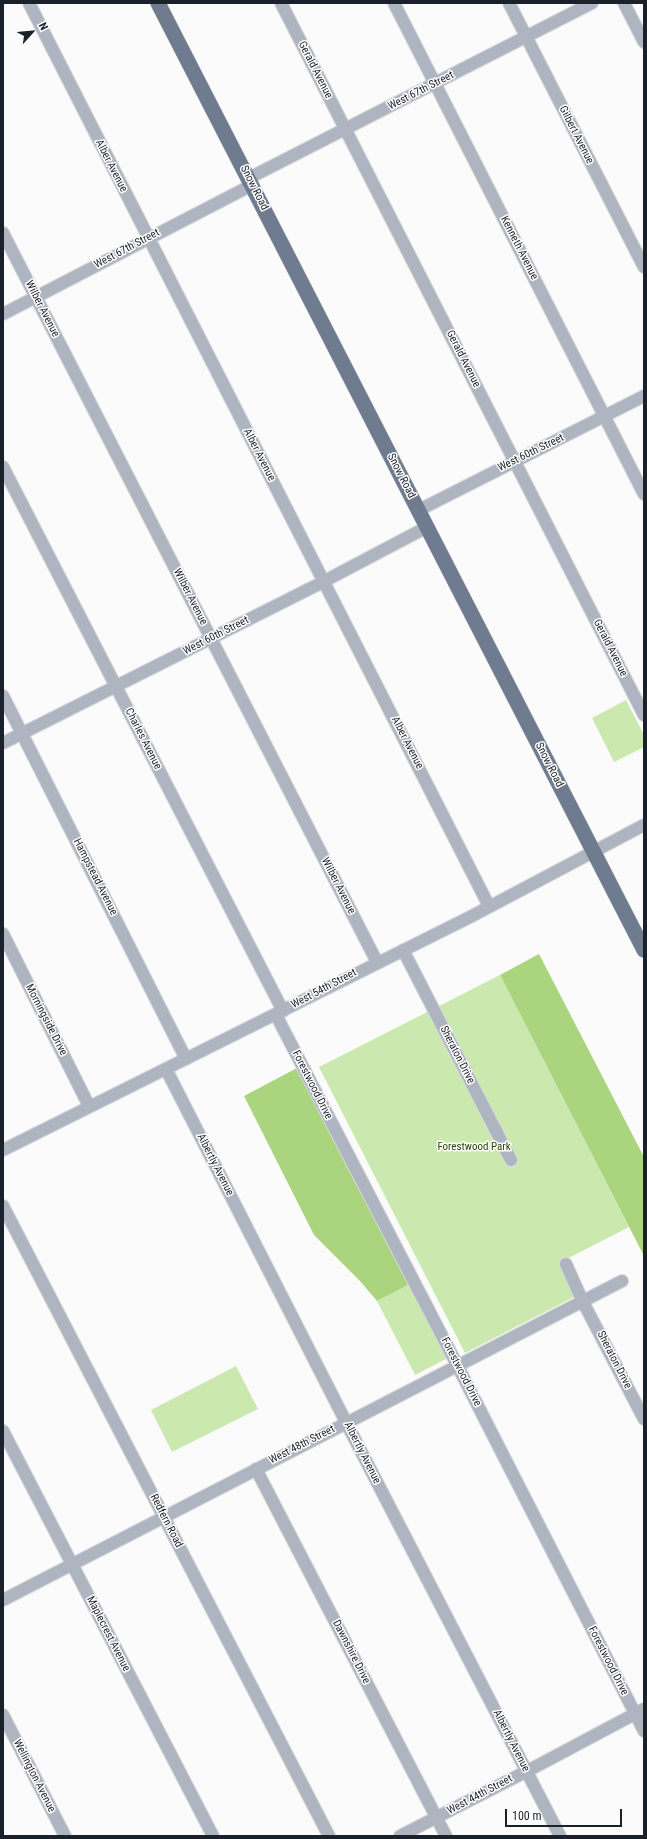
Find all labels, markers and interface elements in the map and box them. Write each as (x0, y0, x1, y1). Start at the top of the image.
north arrow (12, 12, 52, 52)
text: N (36, 20, 50, 32)
street label: Gerald Avenue (295, 39, 335, 101)
street label: West 67th Street (386, 69, 456, 113)
street label: Gilbert Avenue (556, 104, 596, 166)
street label: Alber Avenue (92, 138, 130, 194)
street label: Snow Road (237, 163, 271, 213)
street label: Kenneth Avenue (497, 214, 541, 282)
street label: West 67th Street (92, 226, 162, 272)
street label: Wilber Avenue (22, 279, 62, 339)
street label: Gerald Avenue (443, 328, 483, 390)
street label: Alber Avenue (240, 427, 278, 483)
street label: West 60th Street (496, 431, 566, 475)
street label: Snow Road (384, 451, 418, 501)
street label: Wilber Avenue (170, 567, 210, 627)
street label: West 60th Street (181, 614, 251, 658)
street label: Gerald Avenue (590, 617, 630, 679)
street label: Charles Avenue (122, 706, 164, 772)
street label: Alber Avenue (388, 715, 426, 771)
street label: Snow Road (532, 740, 566, 790)
street label: Hampstead Avenue (70, 837, 120, 917)
street label: Wilber Avenue (318, 856, 358, 916)
street label: West 54th Street (289, 966, 359, 1012)
street label: Morningside Drive (22, 982, 70, 1058)
street label: Sheraton Drive (437, 1024, 477, 1086)
street label: Forestwood Drive (289, 1048, 335, 1122)
street label: Albertly Avenue (194, 1132, 236, 1198)
park label: Forestwood Park (437, 1140, 511, 1154)
street label: Sheraton Drive (594, 1329, 634, 1391)
street label: Forestwood Drive (438, 1335, 484, 1409)
street label: Albertly Avenue (341, 1420, 383, 1486)
street label: West 48th Street (267, 1423, 337, 1467)
street label: Redfern Road (147, 1492, 185, 1550)
street label: Maplecrest Avenue (83, 1594, 133, 1674)
street label: Dawnshire Drive (329, 1618, 373, 1686)
street label: Forestwood Drive (585, 1624, 631, 1698)
street label: Albertly Avenue (490, 1708, 532, 1774)
street label: Wellington Avenue (10, 1737, 58, 1815)
street label: West 44th Street (445, 1772, 515, 1818)
scale bar (507, 1801, 624, 1827)
text: 100 m (512, 1809, 542, 1823)

